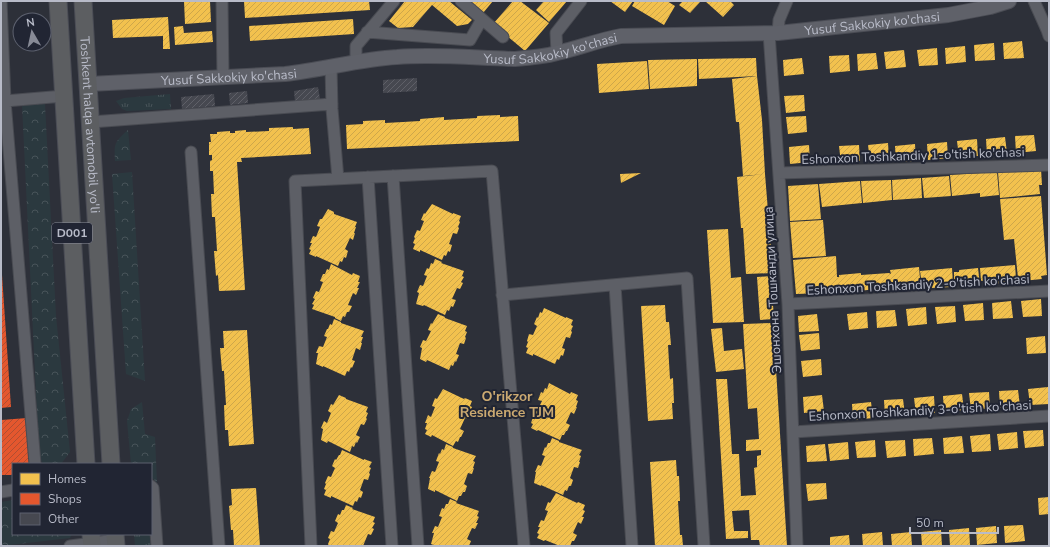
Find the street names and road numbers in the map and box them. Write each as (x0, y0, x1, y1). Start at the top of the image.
street label: Yusuf Sakkokiy ko'chasi (803, 8, 941, 40)
street label: Yusuf Sakkokiy ko'chasi (482, 29, 619, 69)
street label: Toshkent halqa avtomobil yo'li (75, 36, 104, 214)
street label: Yusuf Sakkokiy ko'chasi (160, 65, 298, 90)
street label: Eshonxon Toshkandiy 1-o'tish ko'chasi (801, 143, 1025, 169)
street label: Эшонхона Тошканди улица (760, 206, 786, 374)
road number: D001 (52, 223, 92, 243)
street label: Eshonxon Toshkandiy 2-o'tish ko'chasi (806, 270, 1030, 300)
street label: Eshonxon Toshkandiy 3-o'tish ko'chasi (808, 396, 1032, 426)

